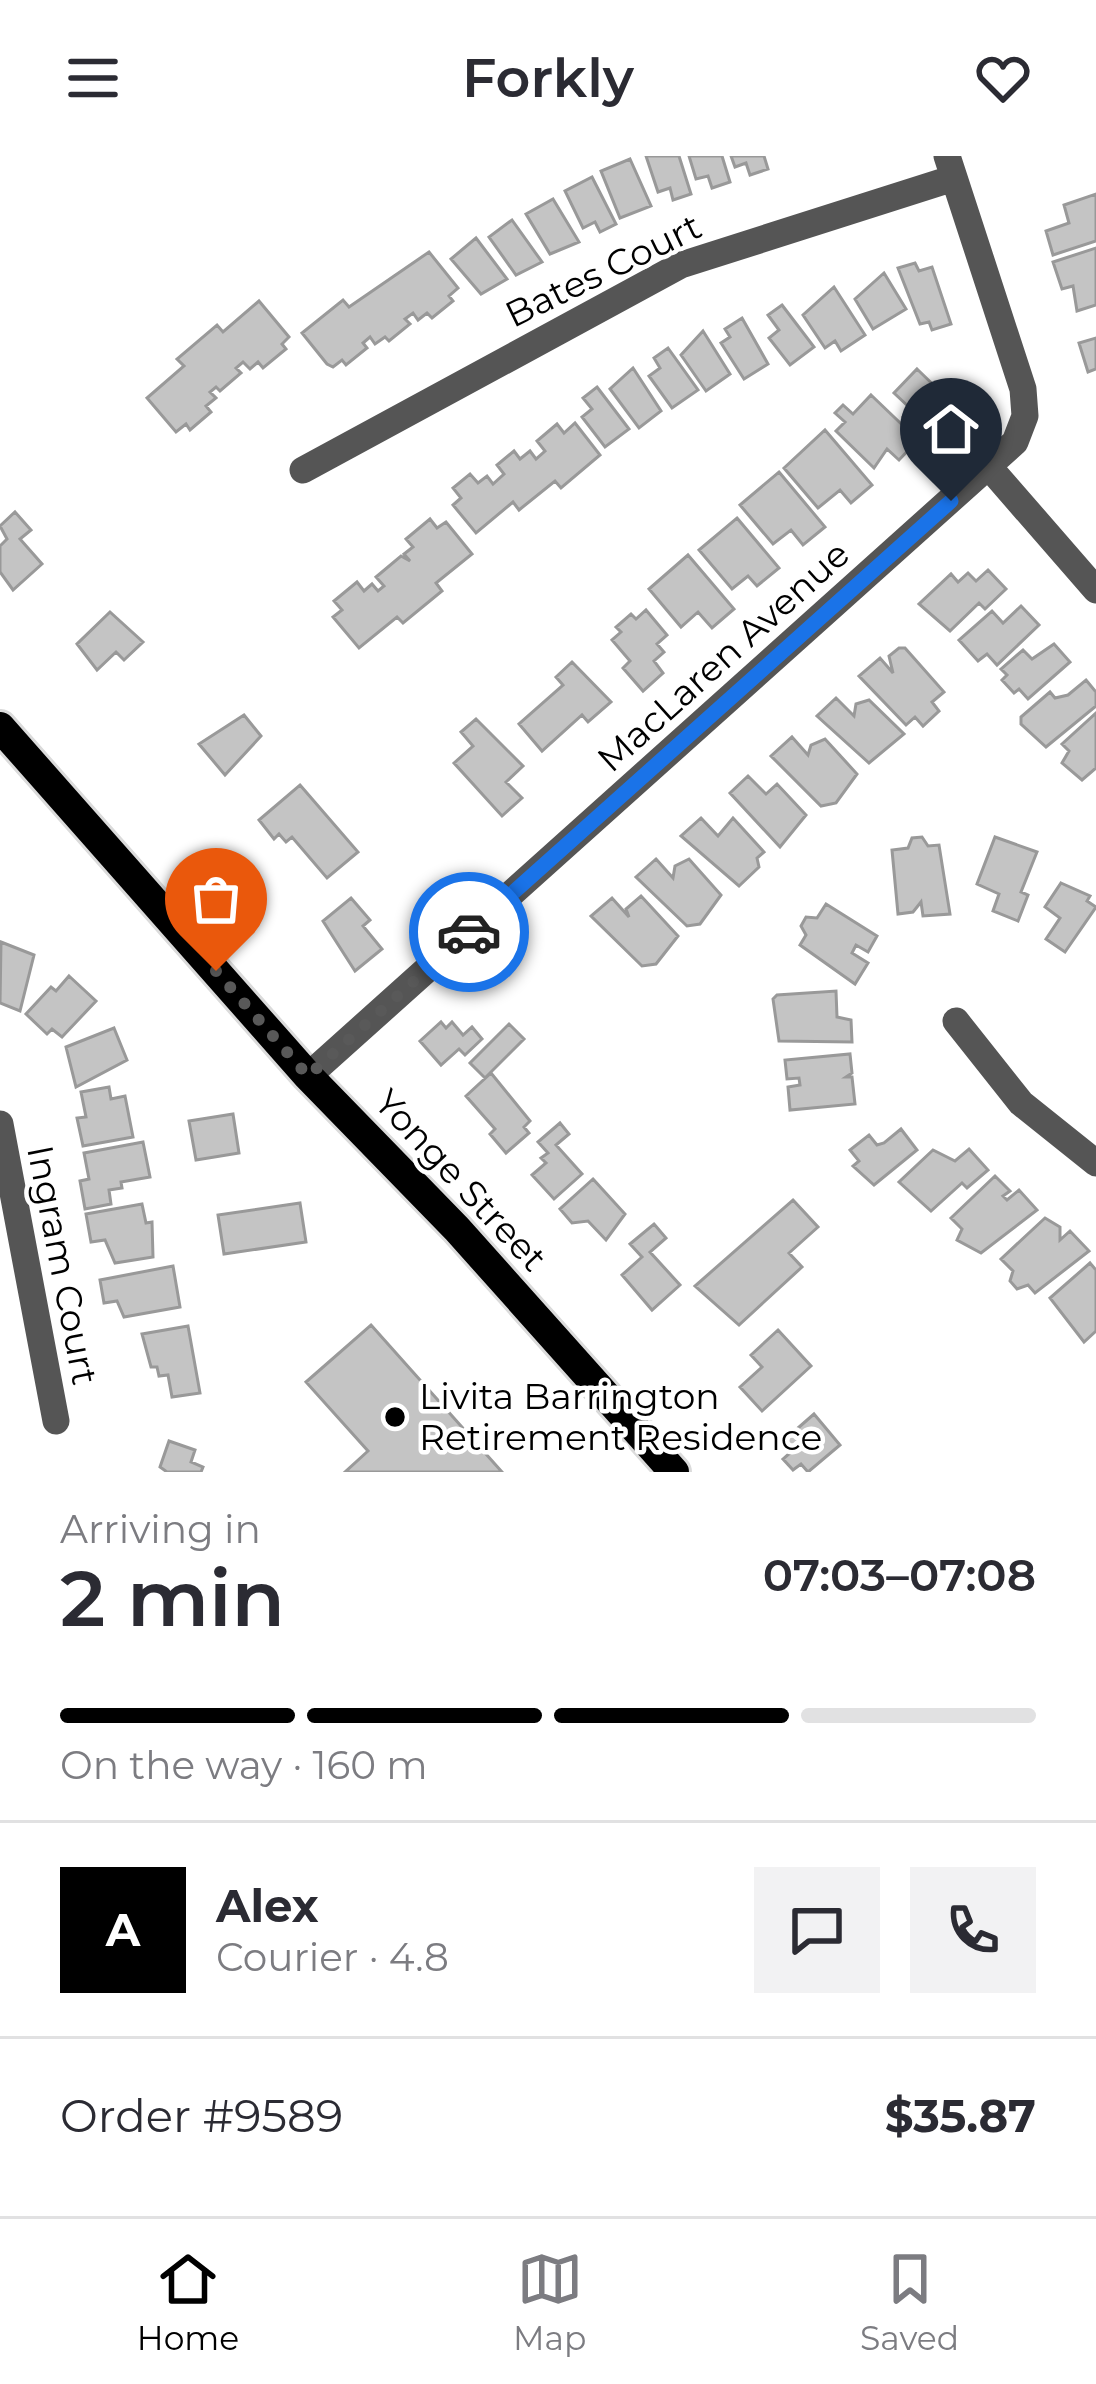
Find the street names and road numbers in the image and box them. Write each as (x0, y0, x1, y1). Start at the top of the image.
street label: Bates Court (498, 204, 708, 336)
street label: MacLaren Avenue (588, 531, 858, 781)
street label: Yonge Street (366, 1080, 556, 1280)
street label: Ingram Court (18, 1142, 108, 1388)

